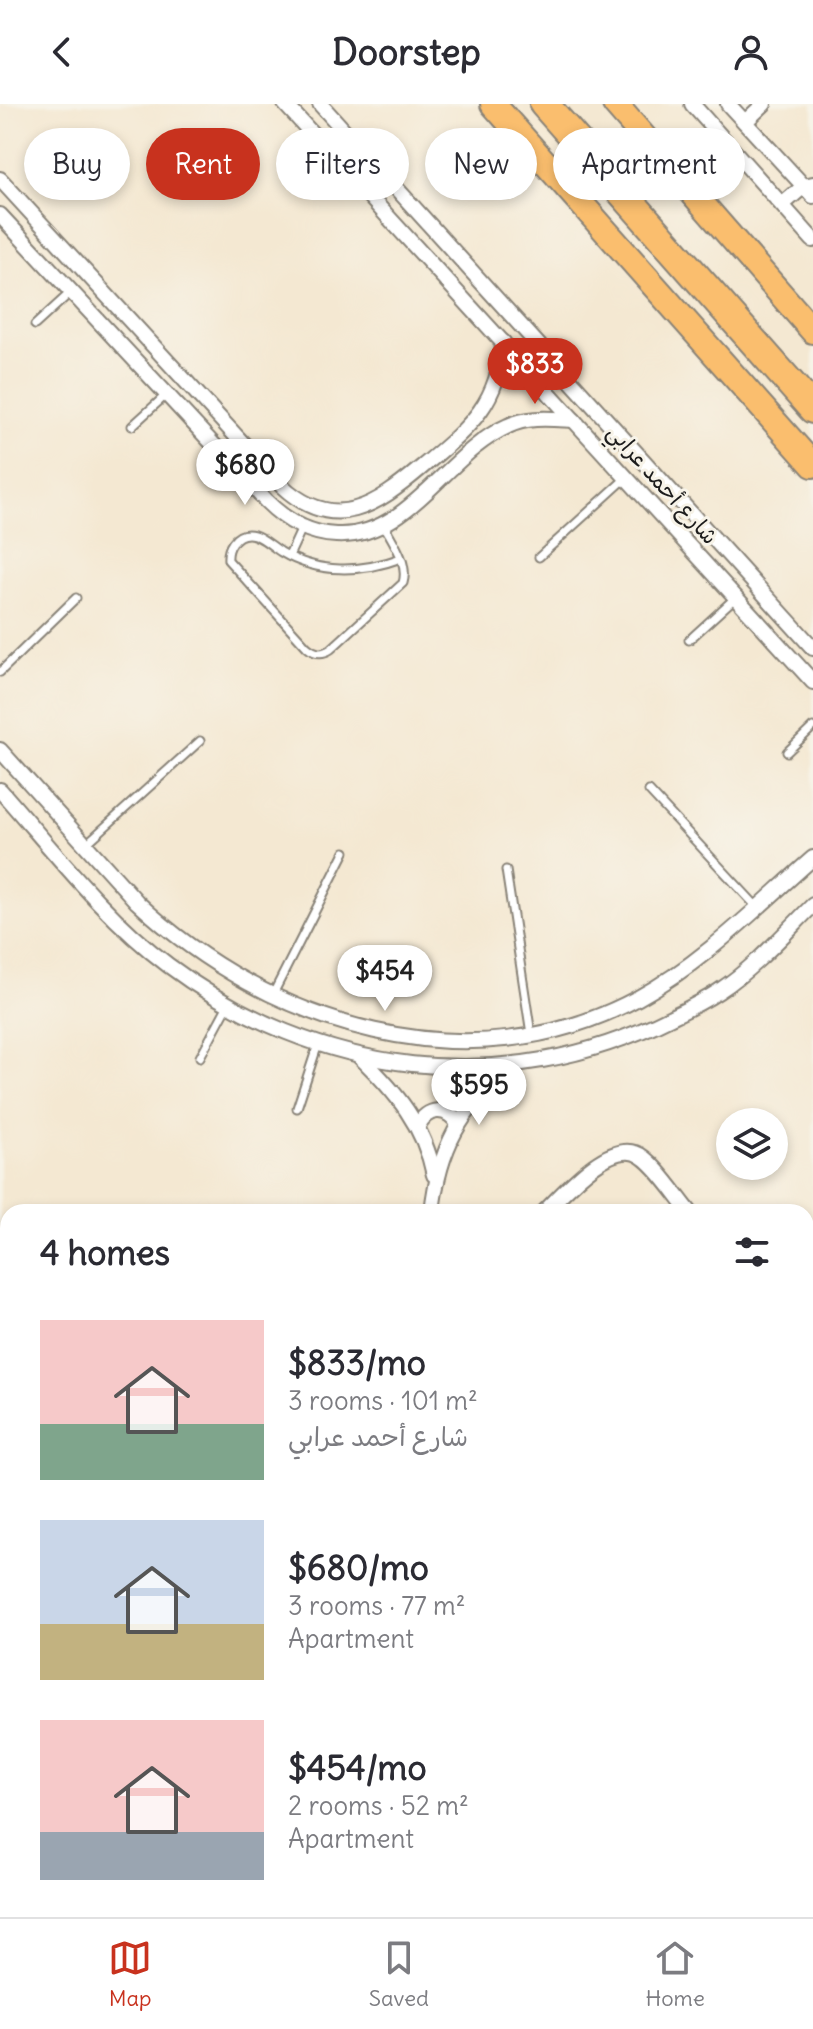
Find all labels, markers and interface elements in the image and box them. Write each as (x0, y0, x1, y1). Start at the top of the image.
icon: back (40, 30, 84, 74)
text: Doorstep (332, 30, 481, 75)
icon: person (729, 30, 773, 74)
chip: Buy (24, 128, 130, 200)
chip: Rent (146, 128, 260, 200)
chip: Filters (276, 128, 409, 200)
chip: New (425, 128, 537, 200)
chip: Apartment (553, 128, 745, 200)
pin: $833 (488, 338, 582, 406)
text: $833 (506, 347, 564, 380)
street label: شارع أحمد عرابي (597, 418, 724, 554)
pin: $680 (198, 439, 292, 507)
text: $680 (214, 448, 276, 481)
pin: $454 (338, 945, 432, 1013)
text: $454 (355, 954, 415, 987)
pin: $595 (432, 1059, 526, 1127)
text: $595 (449, 1068, 509, 1101)
map controls (716, 1108, 788, 1180)
button: layers (716, 1108, 788, 1180)
icon: filters (730, 1230, 774, 1274)
text: 4 homes (40, 1231, 170, 1274)
text: $833/mo (288, 1341, 426, 1384)
icon: home (104, 1352, 200, 1448)
text: 3 rooms · 101 m² (288, 1384, 478, 1417)
text: شارع أحمد عرابي (288, 1420, 468, 1453)
text: $680/mo (288, 1546, 429, 1589)
icon: home (104, 1552, 200, 1648)
text: 3 rooms · 77 m² (288, 1589, 466, 1622)
text: Apartment (288, 1622, 414, 1655)
text: $454/mo (288, 1746, 427, 1789)
icon: home (104, 1752, 200, 1848)
text: 2 rooms · 52 m² (288, 1789, 469, 1822)
text: Apartment (288, 1822, 414, 1855)
tab: Map (108, 1936, 152, 2012)
tab: Saved (369, 1936, 429, 2012)
tab: Home (645, 1936, 705, 2012)

